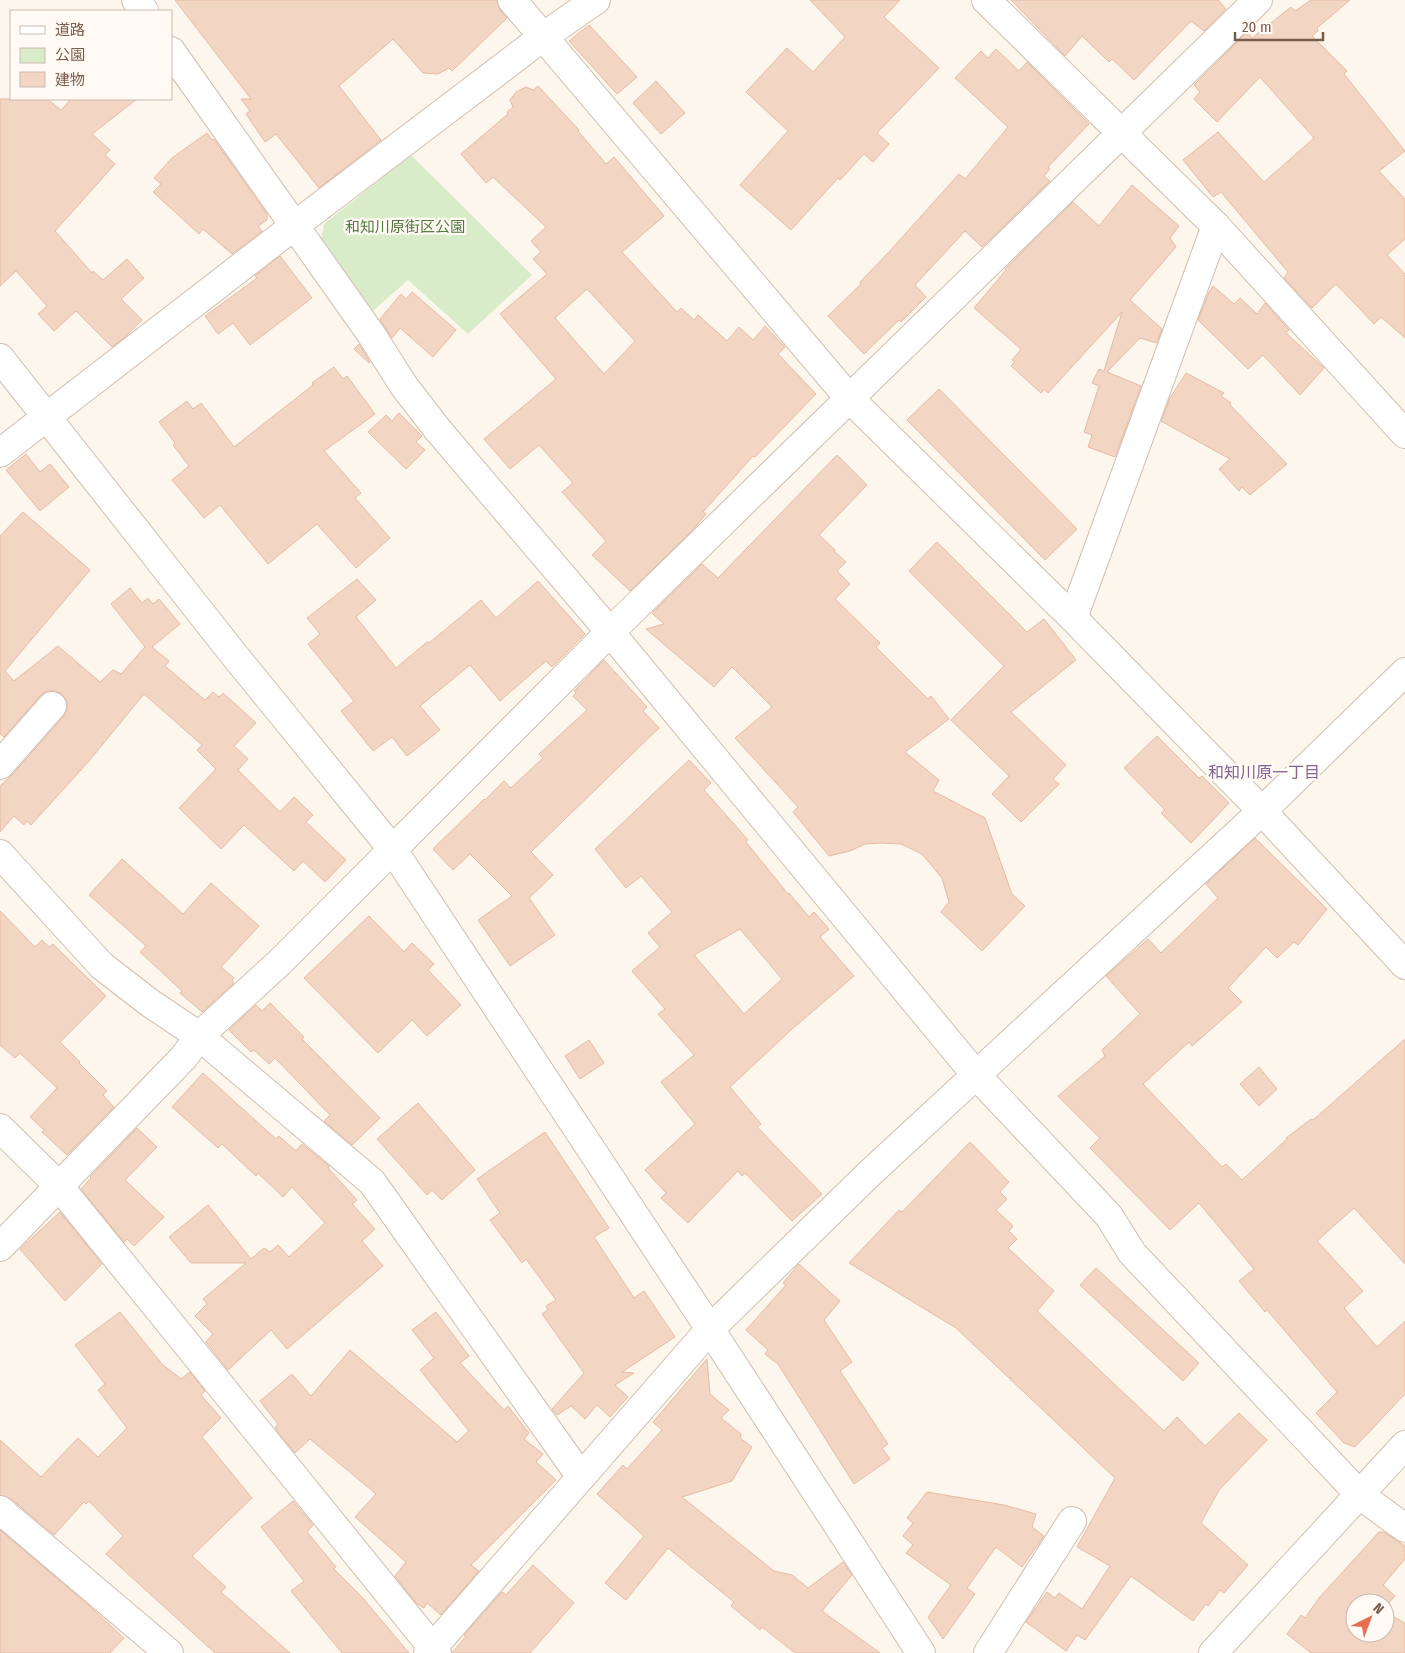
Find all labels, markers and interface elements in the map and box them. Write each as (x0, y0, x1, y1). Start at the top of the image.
legend (10, 10, 172, 100)
scale bar (1235, 10, 1322, 42)
text: 20 m (1242, 18, 1272, 36)
text: 道路 (55, 21, 85, 39)
text: 公園 (55, 46, 85, 64)
text: 建物 (55, 71, 85, 89)
park label: 和知川原街区公園 (345, 218, 465, 236)
district label: 和知川原一丁目 (1208, 763, 1320, 782)
north arrow (1345, 1593, 1395, 1643)
text: N (1370, 1600, 1387, 1618)

